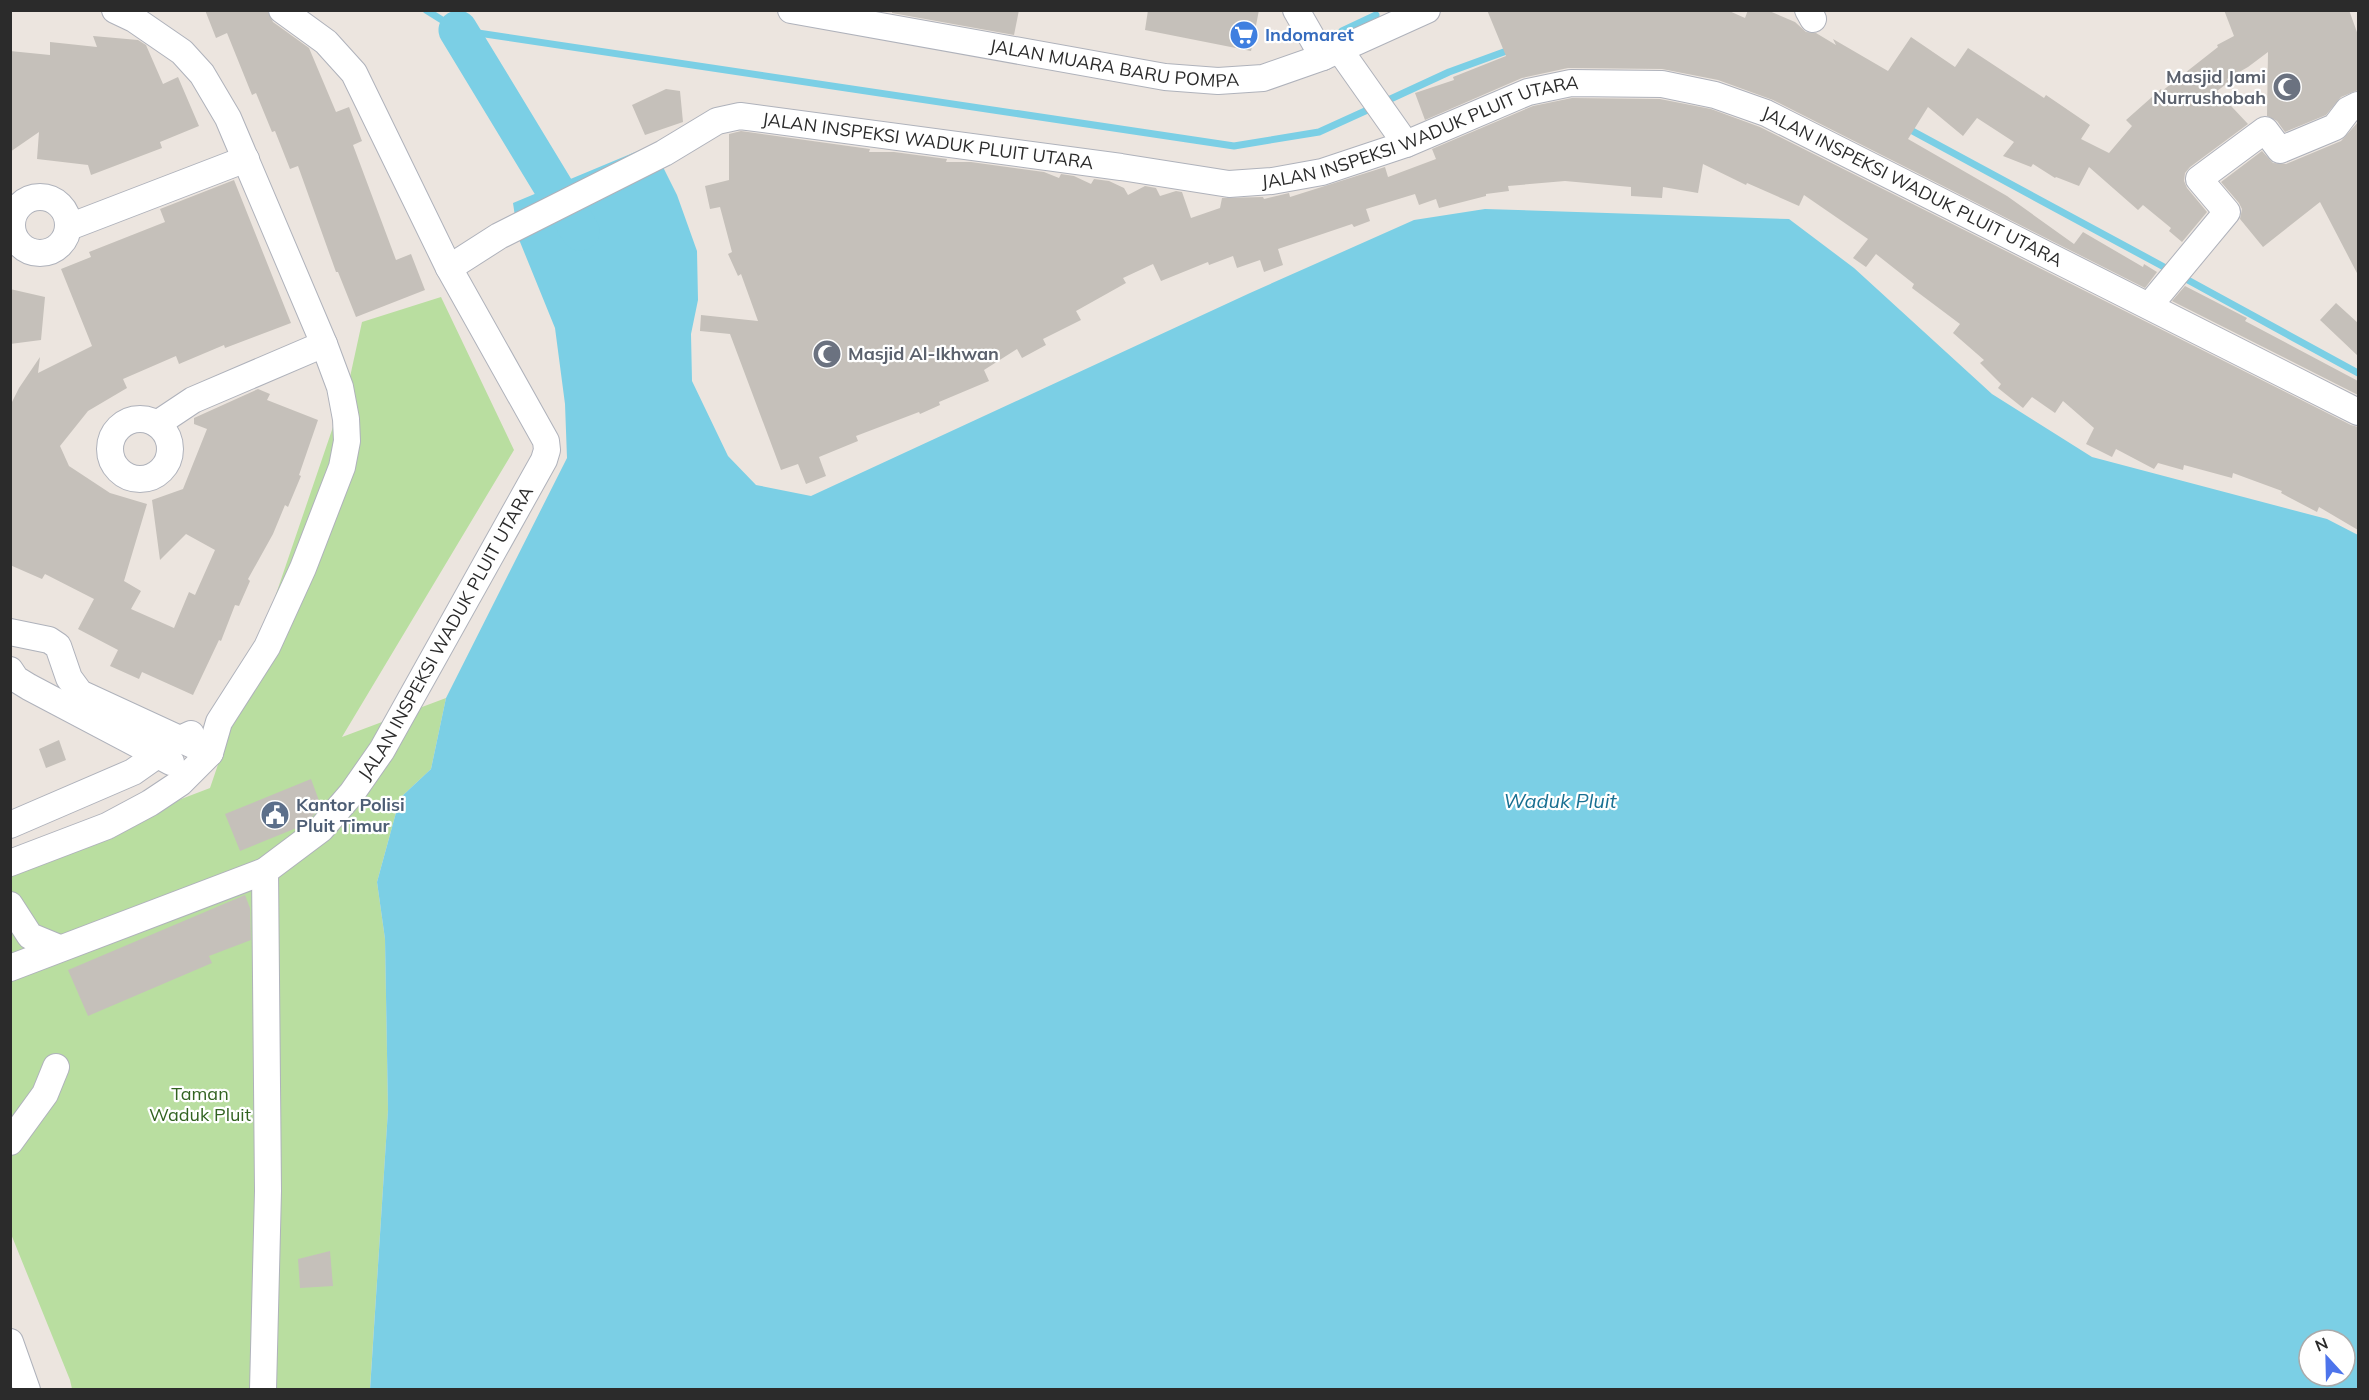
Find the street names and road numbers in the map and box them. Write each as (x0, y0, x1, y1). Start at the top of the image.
street label: JALAN MUARA BARU POMPA (988, 34, 1240, 92)
street label: JALAN INSPEKSI WADUK PLUIT UTARA (1261, 71, 1579, 193)
street label: JALAN INSPEKSI WADUK PLUIT UTARA (1759, 101, 2066, 272)
street label: JALAN INSPEKSI WADUK PLUIT UTARA (761, 107, 1095, 174)
street label: JALAN INSPEKSI WADUK PLUIT UTARA (353, 482, 538, 784)

